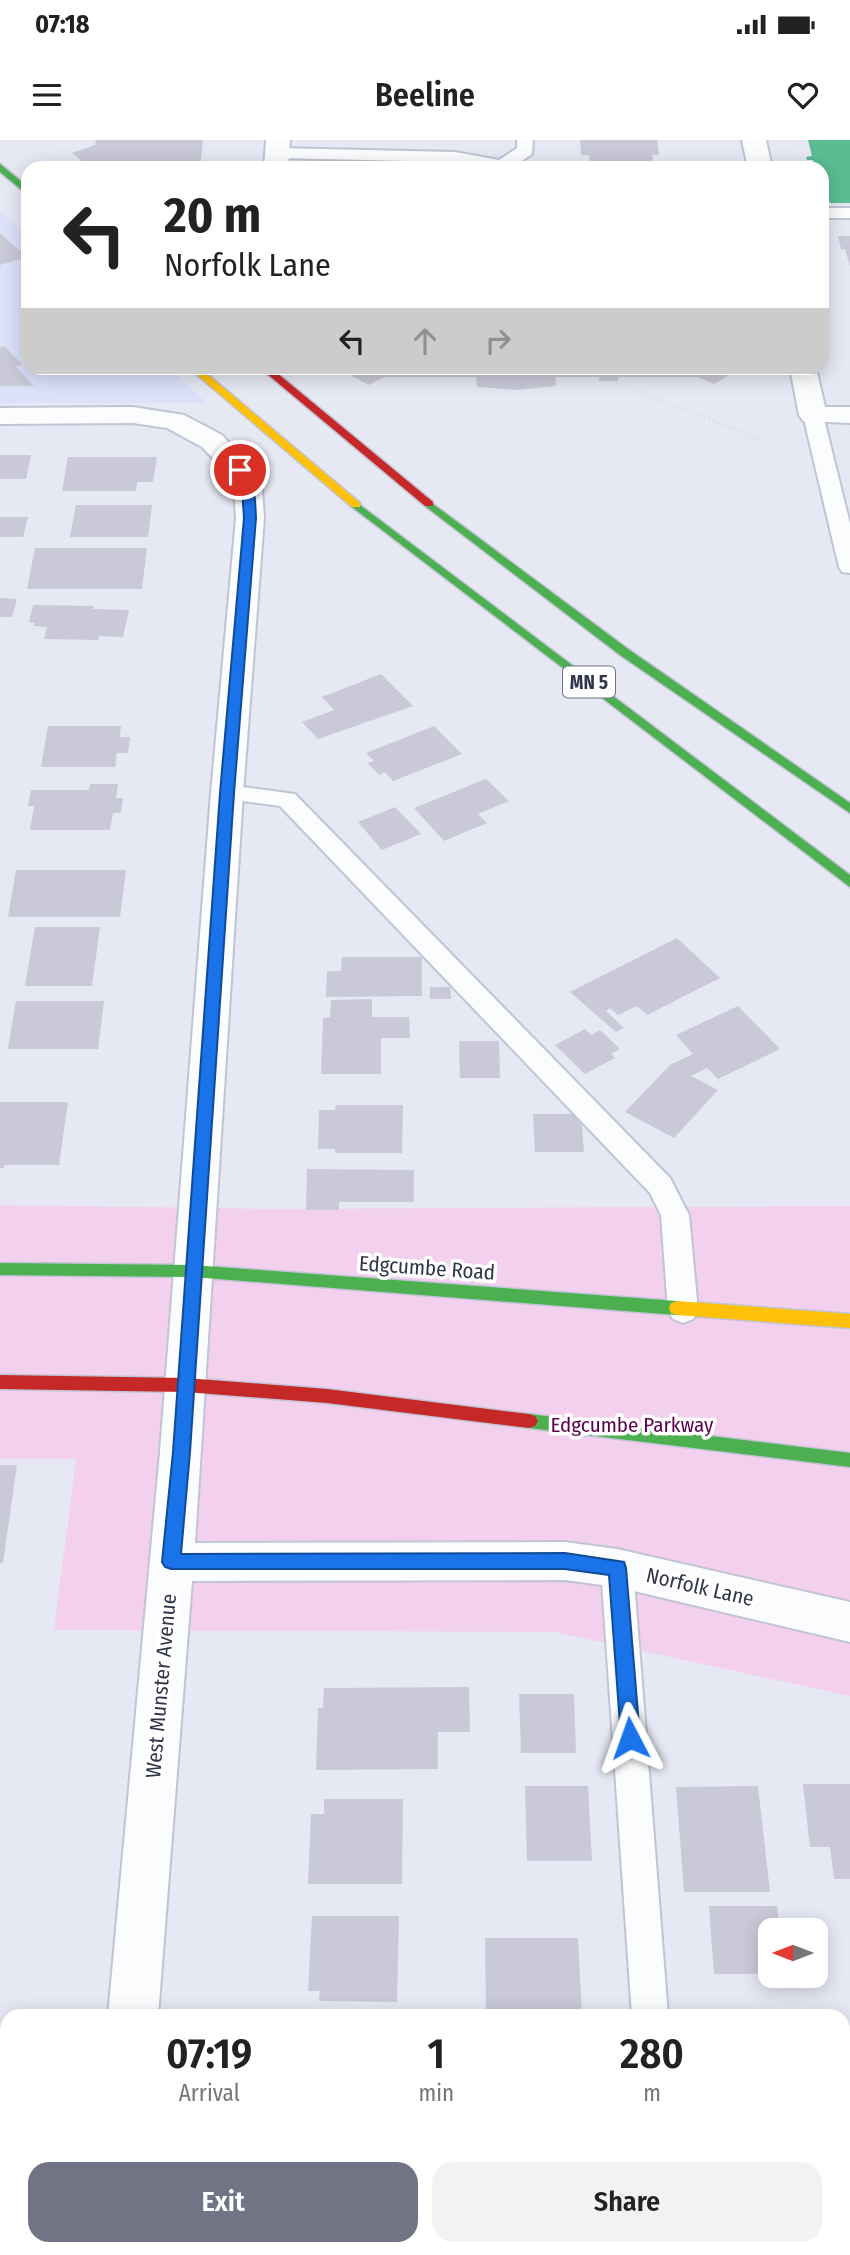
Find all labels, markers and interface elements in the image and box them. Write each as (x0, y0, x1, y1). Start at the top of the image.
text: 07:18 (35, 9, 90, 40)
icon: menu (28, 76, 66, 114)
text: Beeline (375, 76, 475, 114)
icon: heart (784, 76, 822, 114)
text: 20 m (164, 186, 261, 245)
icon: left (49, 189, 140, 280)
text: Norfolk Lane (164, 246, 331, 284)
icon: left (333, 322, 371, 360)
icon: ahead (406, 322, 444, 360)
icon: right (479, 322, 517, 360)
pin (210, 440, 270, 500)
icon: arrive (221, 451, 259, 489)
road number: MN 5 (563, 666, 615, 698)
street label: Edgcumbe Road (358, 1250, 496, 1286)
park label: Edgcumbe Parkway (551, 1412, 714, 1438)
street label: Norfolk Lane (644, 1562, 756, 1612)
street label: West Munster Avenue (140, 1593, 182, 1779)
position arrow (593, 1701, 667, 1775)
north arrow (758, 1918, 828, 1988)
map controls (758, 1918, 828, 1988)
text: 07:19 (166, 2029, 252, 2079)
text: 1 (428, 2029, 445, 2079)
text: 280 (620, 2029, 684, 2079)
text: Arrival (179, 2079, 240, 2107)
text: min (418, 2079, 454, 2107)
text: m (643, 2079, 661, 2107)
button: Exit (28, 2162, 418, 2242)
button: Share (432, 2162, 822, 2242)

